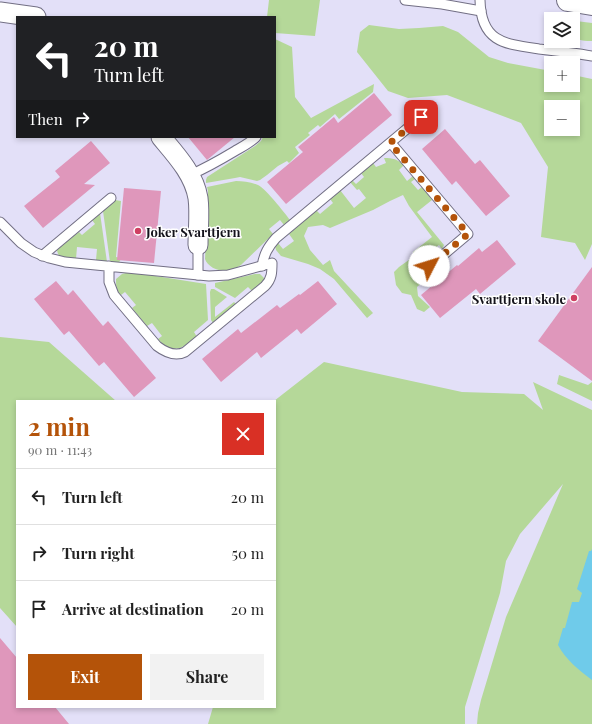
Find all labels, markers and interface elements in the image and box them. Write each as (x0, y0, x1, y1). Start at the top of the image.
map controls (544, 12, 580, 136)
button: layers (544, 12, 580, 48)
text: 20 m (94, 27, 159, 64)
icon: left (28, 32, 80, 84)
button: + (544, 56, 580, 92)
text: Turn left (94, 63, 164, 87)
pin (404, 100, 438, 134)
button: − (544, 100, 580, 136)
icon: arrive (410, 106, 432, 128)
icon: right (71, 108, 93, 130)
text: Then (28, 109, 63, 129)
place label: Joker Svarttjern (145, 223, 240, 240)
marker: Joker Svarttjern (133, 226, 143, 236)
position arrow (408, 245, 450, 287)
place label: Svarttjern skole (472, 290, 566, 307)
marker: Svarttjern skole (569, 293, 579, 303)
text: 2 min (28, 410, 90, 442)
button: close (222, 413, 264, 455)
text: 90 m · 11:43 (28, 441, 92, 458)
icon: left (28, 486, 50, 508)
text: Turn left (62, 487, 123, 507)
text: 20 m (231, 487, 264, 507)
icon: right (28, 542, 50, 564)
text: Turn right (62, 543, 135, 563)
text: 50 m (232, 543, 264, 563)
icon: arrive (28, 598, 50, 620)
text: Arrive at destination (62, 599, 204, 619)
text: 20 m (231, 599, 264, 619)
button: Exit (28, 654, 142, 700)
button: Share (150, 654, 264, 700)

